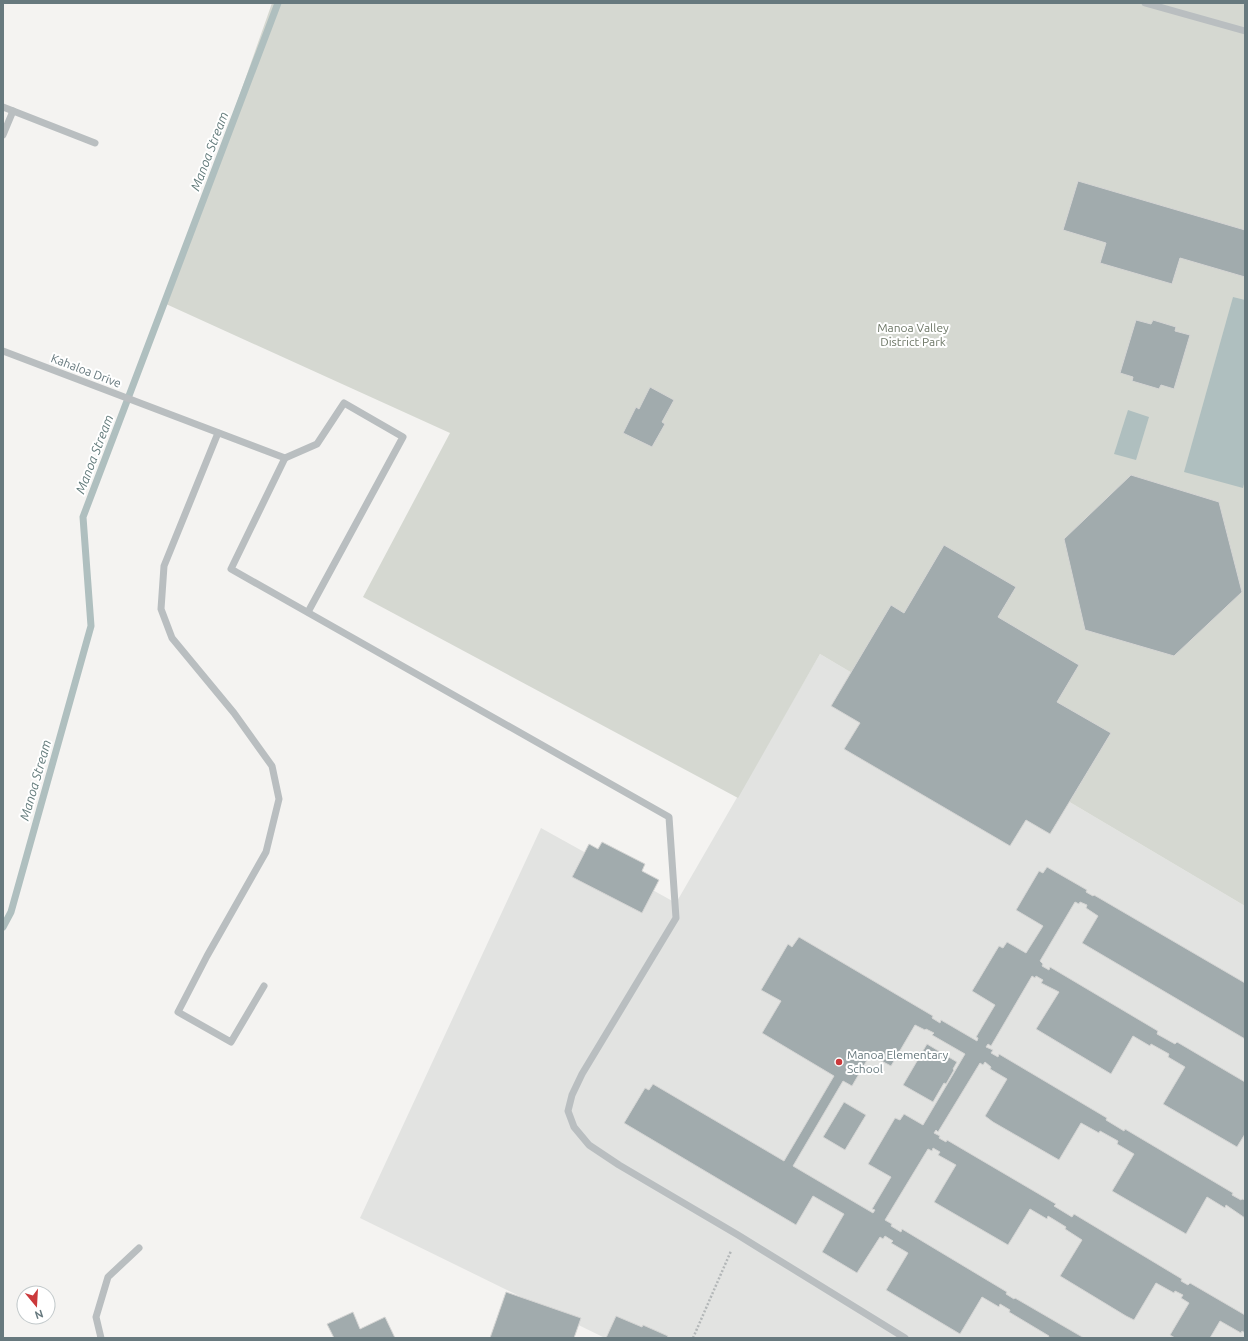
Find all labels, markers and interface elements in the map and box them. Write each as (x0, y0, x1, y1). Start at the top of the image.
water label: Manoa Stream (188, 109, 231, 192)
park label: Manoa Valley District Park (877, 321, 949, 348)
street label: Kahaloa Drive (49, 351, 123, 390)
water label: Manoa Stream (73, 412, 116, 495)
water label: Manoa Stream (17, 738, 53, 822)
place label: Manoa Elementary School (847, 1048, 948, 1075)
marker: Manoa Elementary School (834, 1057, 844, 1067)
north arrow (16, 1285, 56, 1325)
text: N (33, 1308, 45, 1321)

